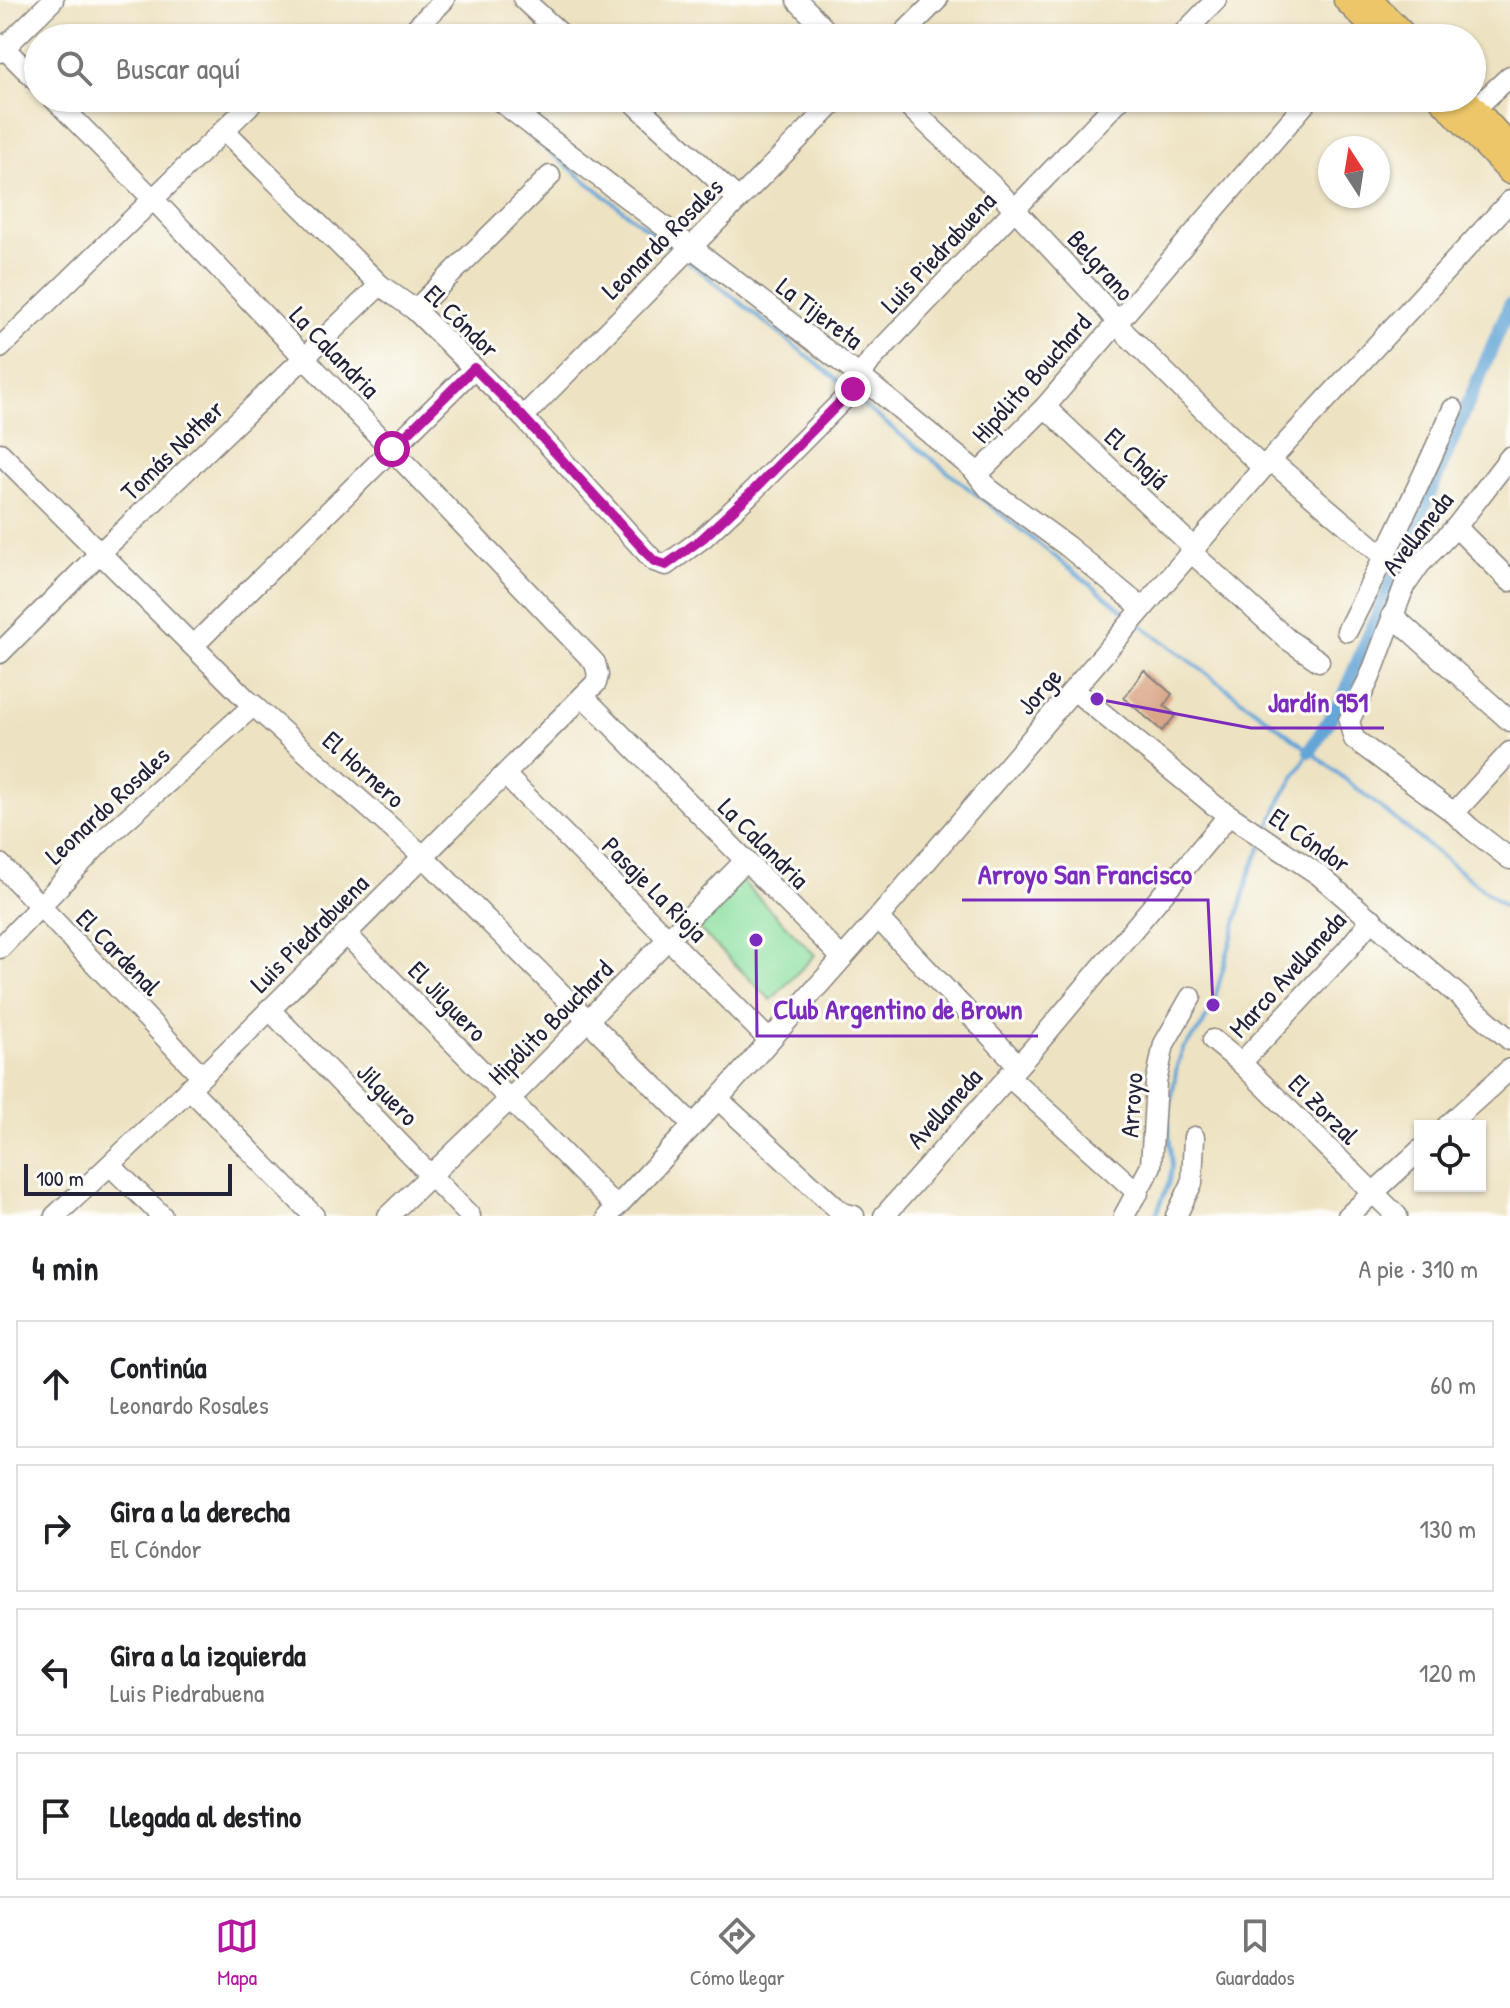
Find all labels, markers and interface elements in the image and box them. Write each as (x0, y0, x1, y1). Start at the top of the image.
search box (24, 24, 1486, 112)
icon: search (52, 46, 96, 90)
text: Buscar aquí (116, 48, 241, 88)
north arrow (1318, 136, 1390, 208)
street label: Leonardo Rosales (593, 169, 731, 307)
street label: Luis Piedrabuena (873, 184, 1003, 320)
street label: Belgrano (1060, 222, 1142, 308)
street label: La Tijereta (770, 269, 870, 357)
street label: El Cóndor (417, 277, 507, 365)
street label: La Calandria (282, 298, 388, 406)
street label: Hipólito Bouchard (963, 306, 1099, 450)
route end (835, 371, 871, 407)
street label: Tomás Nother (113, 392, 231, 508)
street label: El Chajá (1097, 419, 1177, 497)
route start (374, 431, 410, 467)
street label: Avellaneda (1373, 484, 1461, 582)
street label: Jorge (1009, 660, 1069, 722)
callout: Jardín 951 (1251, 676, 1384, 728)
text: Jardín 951 (1268, 683, 1368, 721)
street label: El Hornero (315, 723, 413, 815)
street label: Leonardo Rosales (37, 738, 177, 872)
street label: La Calandria (711, 790, 817, 896)
street label: El Cóndor (1262, 799, 1358, 881)
street label: Pasaje La Rioja (595, 829, 715, 949)
callout: Arroyo San Francisco (962, 848, 1208, 900)
text: Arroyo San Francisco (978, 855, 1193, 894)
street label: Luis Piedrabuena (242, 866, 376, 1000)
street label: El Cardenal (69, 901, 169, 1003)
street label: Marco Avellaneda (1221, 903, 1353, 1045)
street label: Hipólito Bouchard (480, 952, 620, 1092)
street label: El Jilguero (401, 953, 495, 1049)
callout: Club Argentino de Brown (757, 984, 1038, 1036)
text: Club Argentino de Brown (773, 990, 1023, 1029)
street label: Jilguero (349, 1055, 427, 1133)
street label: Avellaneda (898, 1060, 990, 1156)
street label: El Zorzal (1281, 1066, 1367, 1152)
street label: Arroyo (1111, 1072, 1151, 1138)
map controls (1414, 1120, 1486, 1192)
button: locate (1414, 1120, 1486, 1192)
scale bar (24, 1160, 232, 1196)
text: 100 m (36, 1163, 84, 1193)
text: 4 min (32, 1245, 99, 1291)
text: A pie · 310 m (1358, 1251, 1478, 1286)
text: Continúa (110, 1347, 206, 1387)
icon: ahead (34, 1362, 78, 1406)
text: 60 m (1430, 1367, 1476, 1402)
text: Leonardo Rosales (110, 1387, 269, 1422)
text: Gira a la derecha (110, 1491, 290, 1531)
icon: right (34, 1506, 78, 1550)
text: 130 m (1420, 1511, 1476, 1546)
text: El Cóndor (110, 1531, 202, 1566)
text: Gira a la izquierda (110, 1635, 306, 1675)
icon: left (34, 1650, 78, 1694)
text: 120 m (1419, 1655, 1476, 1690)
text: Luis Piedrabuena (110, 1675, 264, 1710)
icon: arrive (34, 1794, 78, 1838)
text: Llegada al destino (110, 1796, 301, 1836)
tab: Mapa (215, 1914, 259, 1992)
tab: Cómo llegar (690, 1914, 785, 1992)
tab: Guardados (1215, 1914, 1295, 1992)

